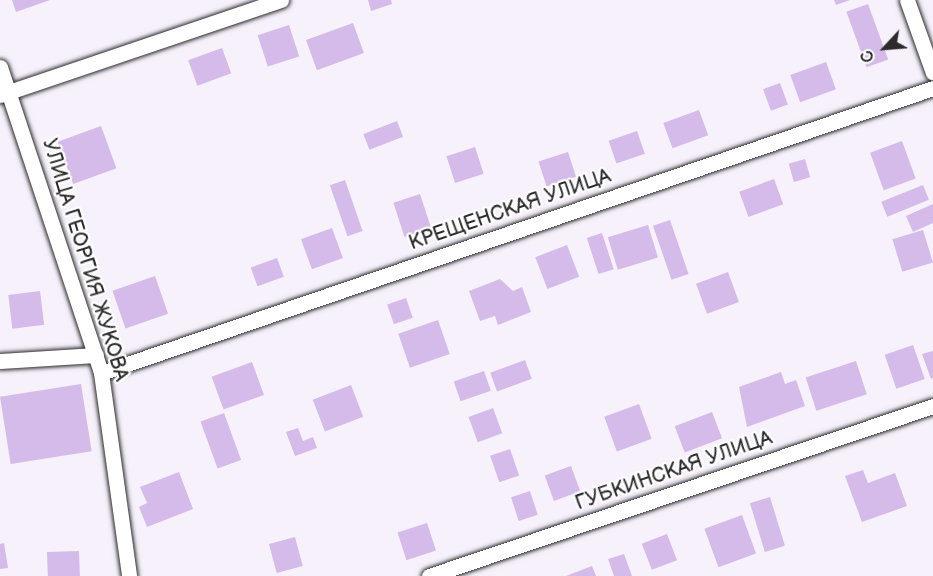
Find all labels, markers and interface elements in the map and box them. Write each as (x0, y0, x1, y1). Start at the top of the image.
north arrow (855, 18, 915, 78)
text: С (857, 47, 879, 65)
street label: УЛИЦА ГЕОРГИЯ ЖУКОВА (37, 136, 133, 384)
street label: КРЕЩЕНСКАЯ УЛИЦА (406, 164, 614, 256)
street label: ГУБКИНСКАЯ УЛИЦА (572, 426, 776, 516)

